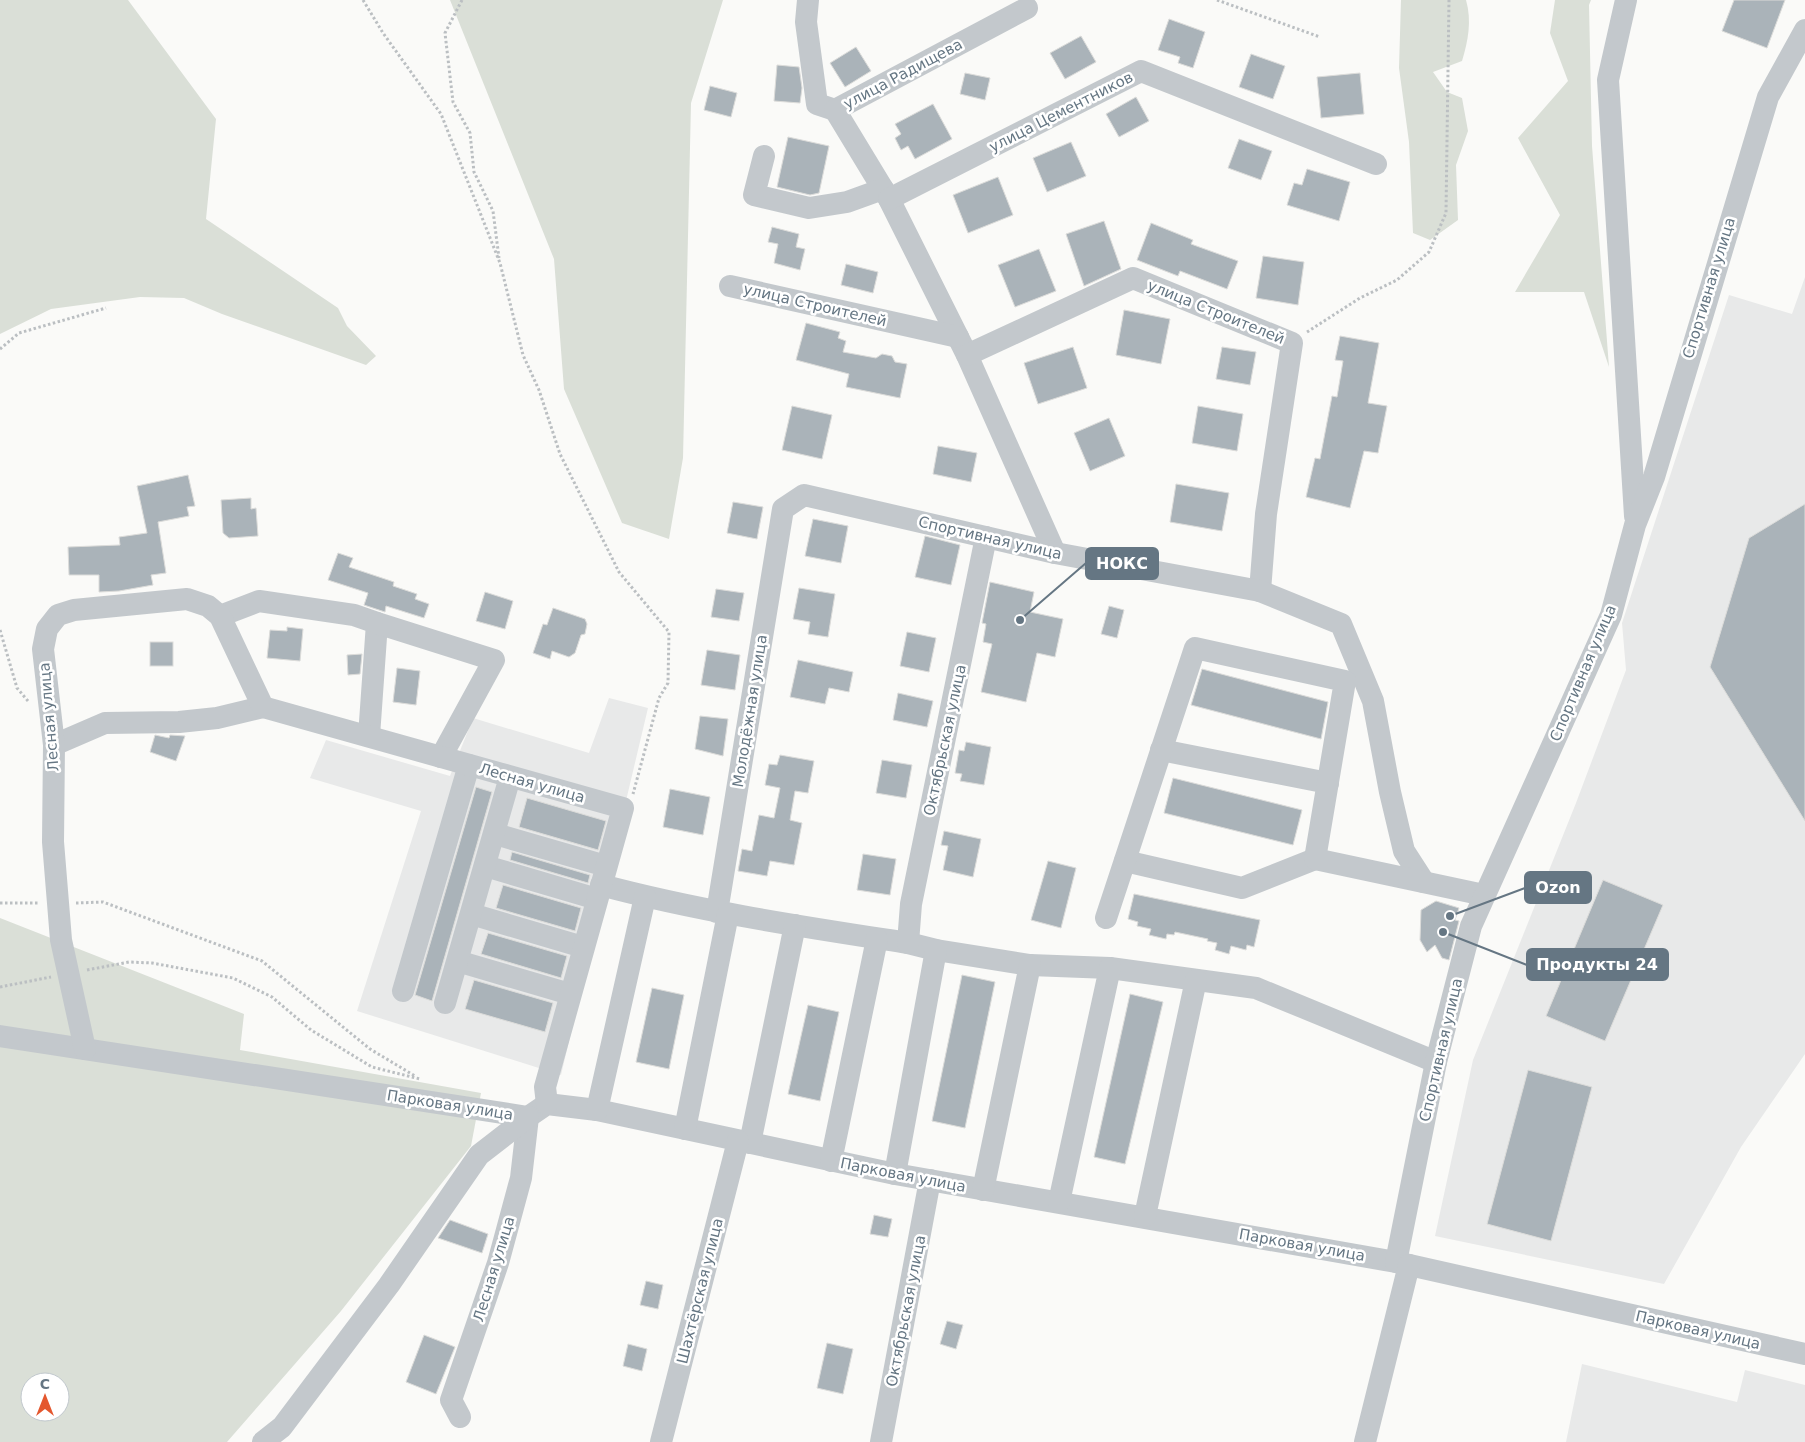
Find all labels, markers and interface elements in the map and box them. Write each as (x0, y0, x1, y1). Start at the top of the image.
street label: улица Радищева (840, 35, 966, 113)
street label: улица Цементников (986, 68, 1136, 156)
street label: Спортивная улица (1679, 215, 1739, 361)
street label: улица Строителей (1145, 276, 1287, 348)
street label: улица Строителей (742, 280, 888, 330)
street label: Спортивная улица (916, 513, 1064, 563)
callout: НОКС (1086, 548, 1158, 579)
text: НОКС (1096, 554, 1148, 573)
street label: Спортивная улица (1546, 602, 1620, 744)
street label: Молодёжная улица (729, 633, 771, 789)
street label: Лесная улица (35, 662, 63, 772)
street label: Октябрьская улица (920, 663, 970, 817)
street label: Лесная улица (477, 759, 587, 807)
callout: Ozon (1525, 872, 1591, 903)
text: Ozon (1535, 878, 1581, 897)
callout: Продукты 24 (1527, 949, 1668, 980)
text: Продукты 24 (1536, 955, 1658, 974)
street label: Спортивная улица (1416, 976, 1466, 1124)
street label: Парковая улица (386, 1086, 514, 1124)
street label: Парковая улица (839, 1154, 967, 1196)
street label: Лесная улица (469, 1214, 519, 1324)
street label: Шахтёрская улица (673, 1216, 727, 1366)
street label: Парковая улица (1238, 1225, 1366, 1265)
street label: Октябрьская улица (882, 1234, 930, 1388)
street label: Парковая улица (1634, 1307, 1762, 1353)
north arrow (20, 1372, 70, 1422)
text: С (40, 1376, 50, 1392)

